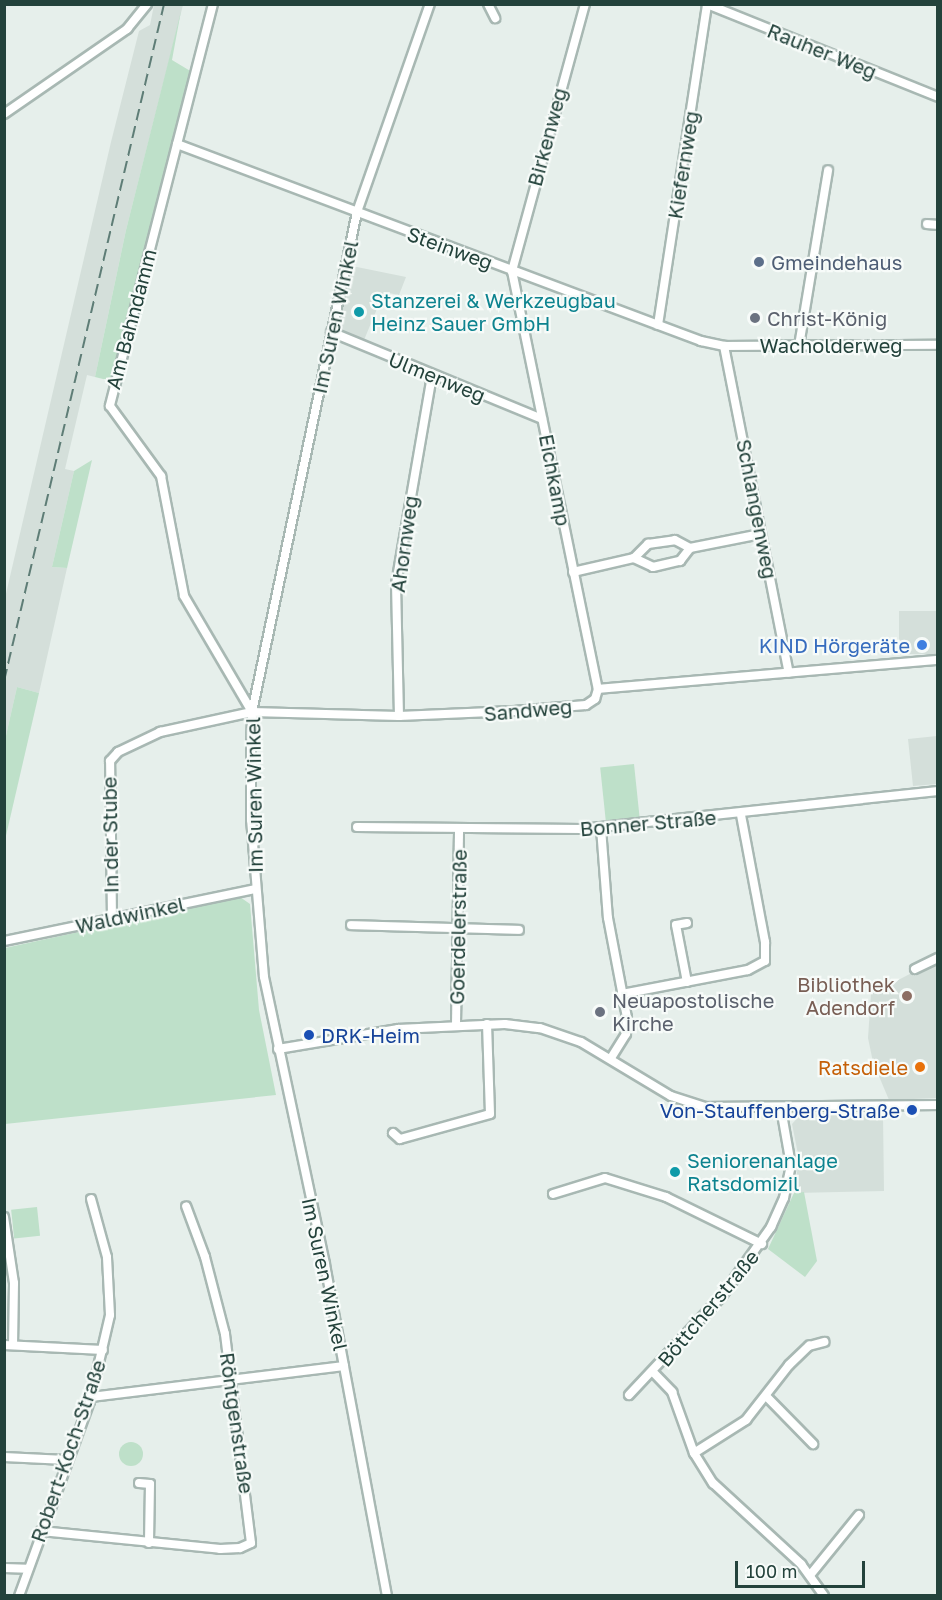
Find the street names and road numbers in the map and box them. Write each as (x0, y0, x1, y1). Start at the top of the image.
street label: Rauher Weg (764, 18, 880, 84)
street label: Birkenweg (522, 85, 572, 189)
street label: Kiefernweg (663, 109, 703, 221)
street label: Steinweg (404, 221, 496, 275)
street label: Im Suren Winkel (307, 238, 363, 396)
street label: Am Bahndamm (101, 246, 161, 392)
street label: Wacholderweg (759, 333, 903, 357)
street label: Ulmenweg (385, 347, 489, 407)
street label: Eichkamp (534, 432, 576, 528)
street label: Schlangenweg (732, 437, 782, 581)
street label: Ahornweg (385, 494, 423, 594)
street label: Sandweg (483, 694, 573, 726)
street label: Im Suren Winkel (241, 717, 267, 873)
street label: In der Stube (97, 776, 123, 894)
street label: Bonner Straße (579, 805, 717, 841)
street label: Goerdelerstraße (445, 849, 471, 1005)
street label: Waldwinkel (73, 892, 187, 938)
street label: Im Suren Winkel (297, 1195, 353, 1353)
street label: Böttcherstraße (652, 1245, 764, 1371)
street label: Röntgenstraße (215, 1351, 259, 1495)
street label: Robert-Koch-Straße (25, 1357, 111, 1545)

